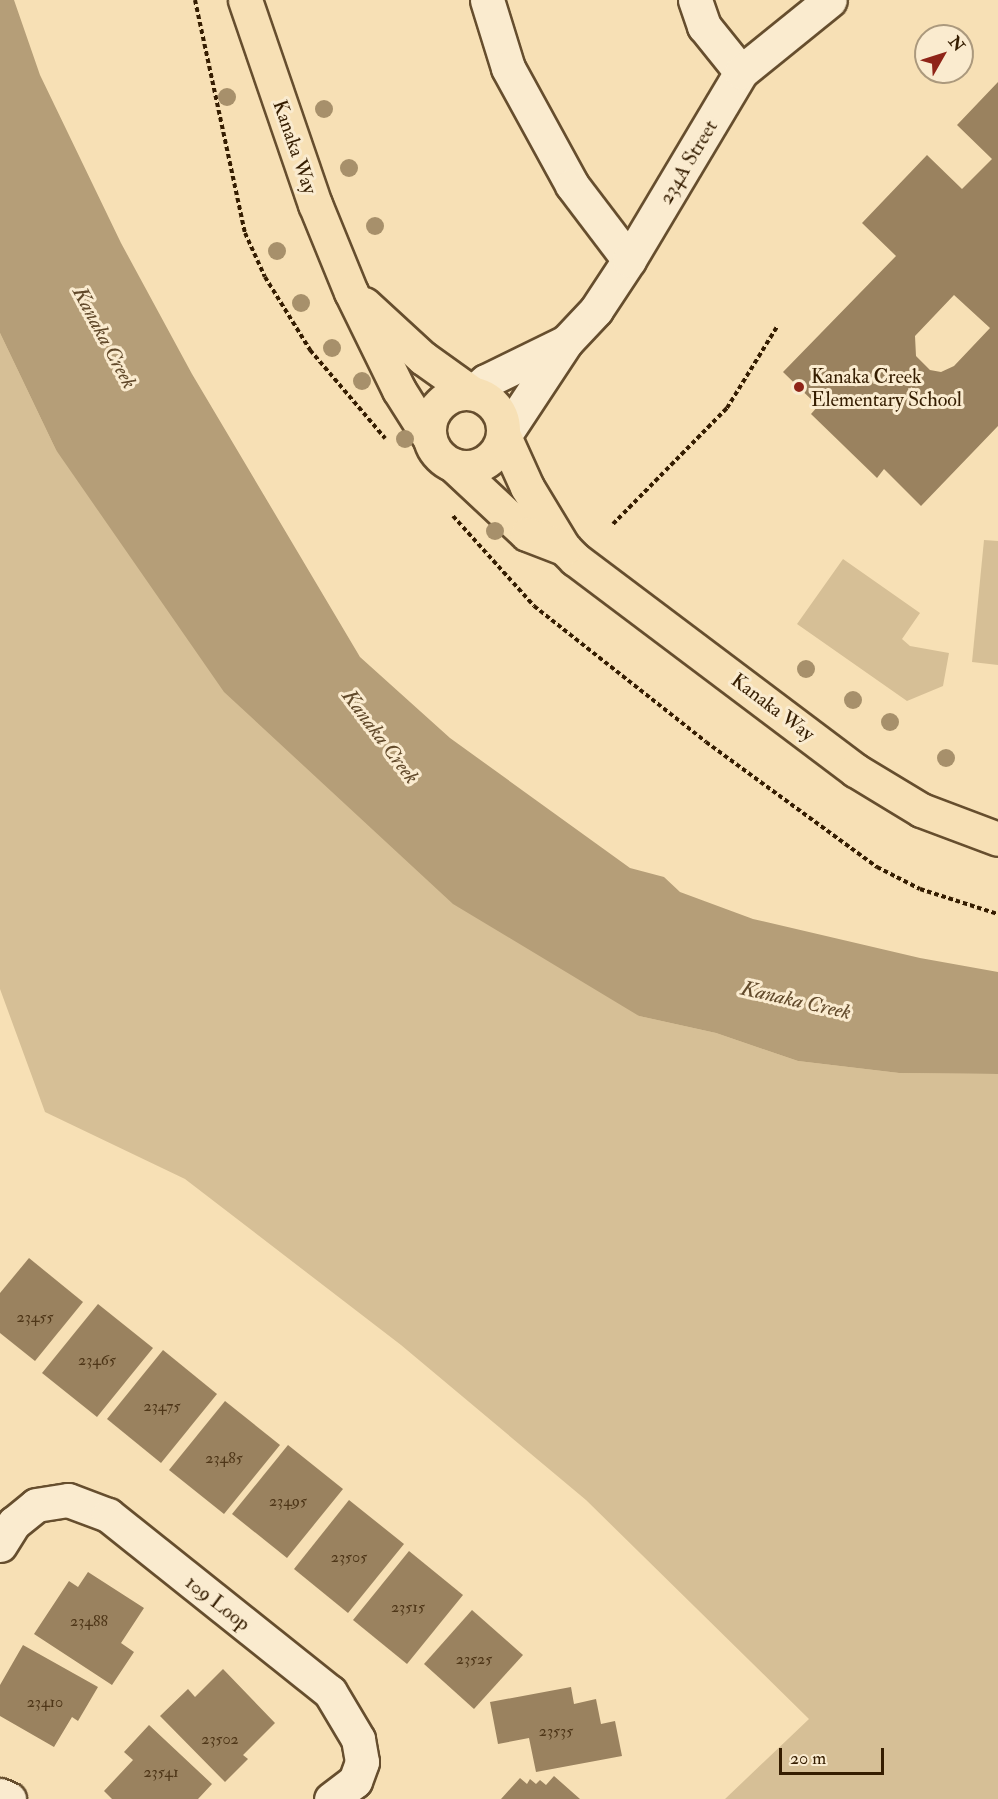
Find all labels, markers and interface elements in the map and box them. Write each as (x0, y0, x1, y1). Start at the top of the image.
north arrow (914, 24, 974, 84)
text: N (944, 32, 969, 56)
street label: Kanaka Way (268, 97, 322, 197)
street label: 234A Street (654, 116, 722, 208)
water label: Kanaka Creek (67, 283, 141, 393)
place label: Kanaka Creek Elementary School (811, 364, 962, 411)
marker: Kanaka Creek Elementary School (792, 380, 806, 394)
street label: Kanaka Way (727, 668, 819, 746)
water label: Kanaka Creek (336, 685, 424, 789)
water label: Kanaka Creek (739, 976, 853, 1026)
house number: 23455 (17, 1307, 53, 1327)
house number: 23465 (78, 1350, 116, 1370)
house number: 23475 (144, 1396, 180, 1416)
house number: 23485 (205, 1448, 243, 1468)
house number: 23495 (269, 1491, 307, 1511)
house number: 23505 (331, 1547, 367, 1567)
street label: 109 Loop (181, 1570, 255, 1636)
house number: 23515 (391, 1597, 425, 1617)
house number: 23488 (70, 1611, 108, 1631)
house number: 23525 (456, 1649, 492, 1669)
house number: 23410 (27, 1692, 63, 1712)
house number: 23535 (539, 1721, 573, 1741)
house number: 23502 (201, 1729, 239, 1749)
scale bar (782, 1736, 887, 1774)
text: 20 m (790, 1747, 826, 1770)
house number: 23541 (143, 1762, 179, 1782)

